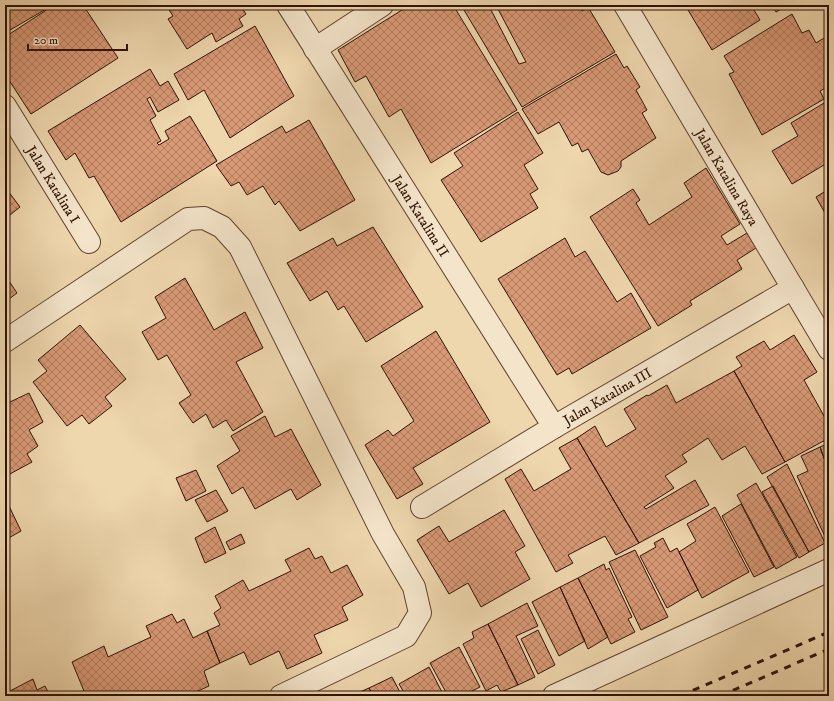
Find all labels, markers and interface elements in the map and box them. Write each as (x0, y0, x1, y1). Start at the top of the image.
scale bar (28, 26, 127, 52)
text: 20 m (34, 33, 58, 48)
street label: Jalan Katalina Raya (689, 124, 762, 229)
street label: Jalan Katalina I (21, 141, 83, 227)
street label: Jalan Katalina II (386, 170, 453, 261)
street label: Jalan Katalina III (559, 364, 656, 431)

